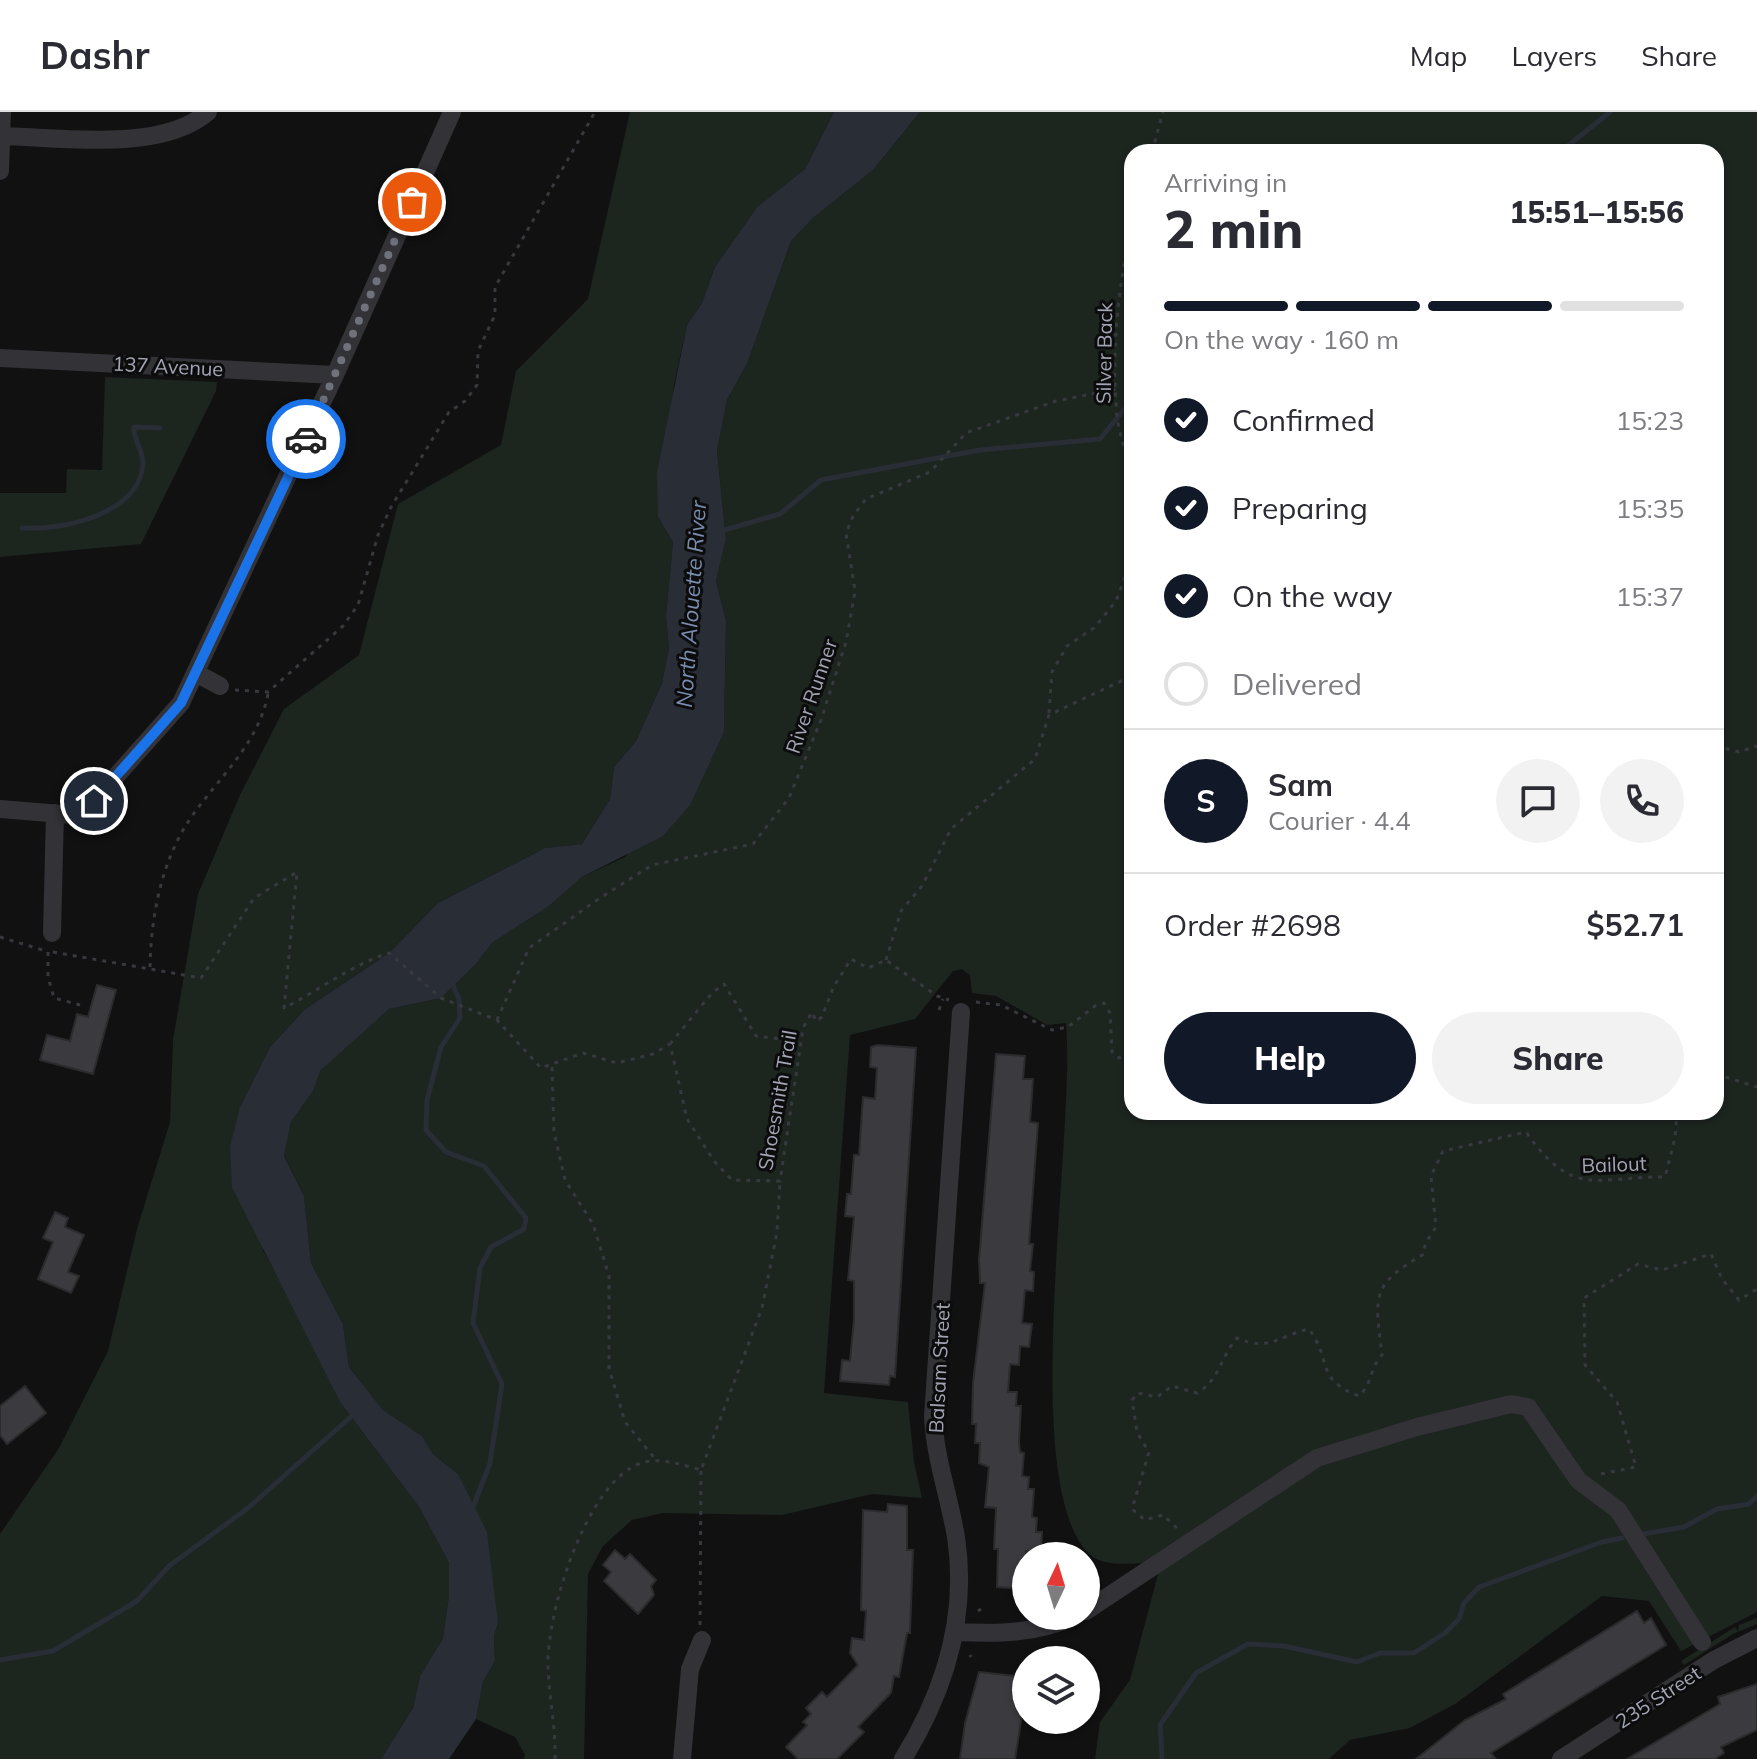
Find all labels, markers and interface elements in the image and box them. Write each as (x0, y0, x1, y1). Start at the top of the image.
text: Dashr (40, 31, 149, 79)
text: Map (1410, 38, 1467, 73)
text: Layers (1511, 38, 1597, 73)
text: Share (1641, 38, 1717, 73)
text: Arriving in (1164, 166, 1287, 199)
pin (378, 168, 446, 236)
icon: bag (390, 180, 434, 224)
text: 15:51–15:56 (1509, 193, 1684, 231)
text: 2 min (1164, 196, 1303, 261)
street label: Silver Back (1091, 301, 1117, 404)
text: On the way · 160 m (1164, 323, 1399, 356)
street label: 137 Avenue (112, 351, 224, 381)
icon: check (1164, 398, 1208, 442)
courier (266, 399, 346, 479)
text: Confirmed (1232, 401, 1375, 439)
text: 15:23 (1616, 404, 1684, 437)
icon: car (284, 417, 328, 461)
icon: check (1164, 486, 1208, 530)
text: Preparing (1232, 489, 1368, 527)
text: 15:35 (1616, 492, 1684, 525)
water label: North Alouette River (670, 499, 712, 708)
icon: check (1164, 574, 1208, 618)
text: On the way (1232, 577, 1392, 615)
text: 15:37 (1616, 580, 1684, 613)
street label: River Runner (780, 635, 842, 757)
text: Delivered (1232, 665, 1362, 703)
button: chat (1496, 759, 1580, 843)
button: phone (1600, 759, 1684, 843)
text: Sam (1268, 766, 1333, 804)
pin (60, 767, 128, 835)
icon: home (72, 779, 116, 823)
text: S (1196, 782, 1216, 820)
text: Courier · 4.4 (1268, 804, 1411, 837)
text: Order #2698 (1164, 906, 1341, 944)
text: $52.71 (1587, 906, 1684, 944)
button: Help (1164, 1012, 1416, 1104)
button: Share (1432, 1012, 1684, 1104)
street label: Shoesmith Trail (752, 1028, 802, 1172)
street label: Bailout (1581, 1150, 1647, 1178)
street label: Balsam Street (923, 1302, 955, 1434)
north arrow (1012, 1542, 1100, 1630)
map controls (1012, 1542, 1100, 1734)
button: layers (1012, 1646, 1100, 1734)
street label: 235 Street (1611, 1660, 1705, 1734)

